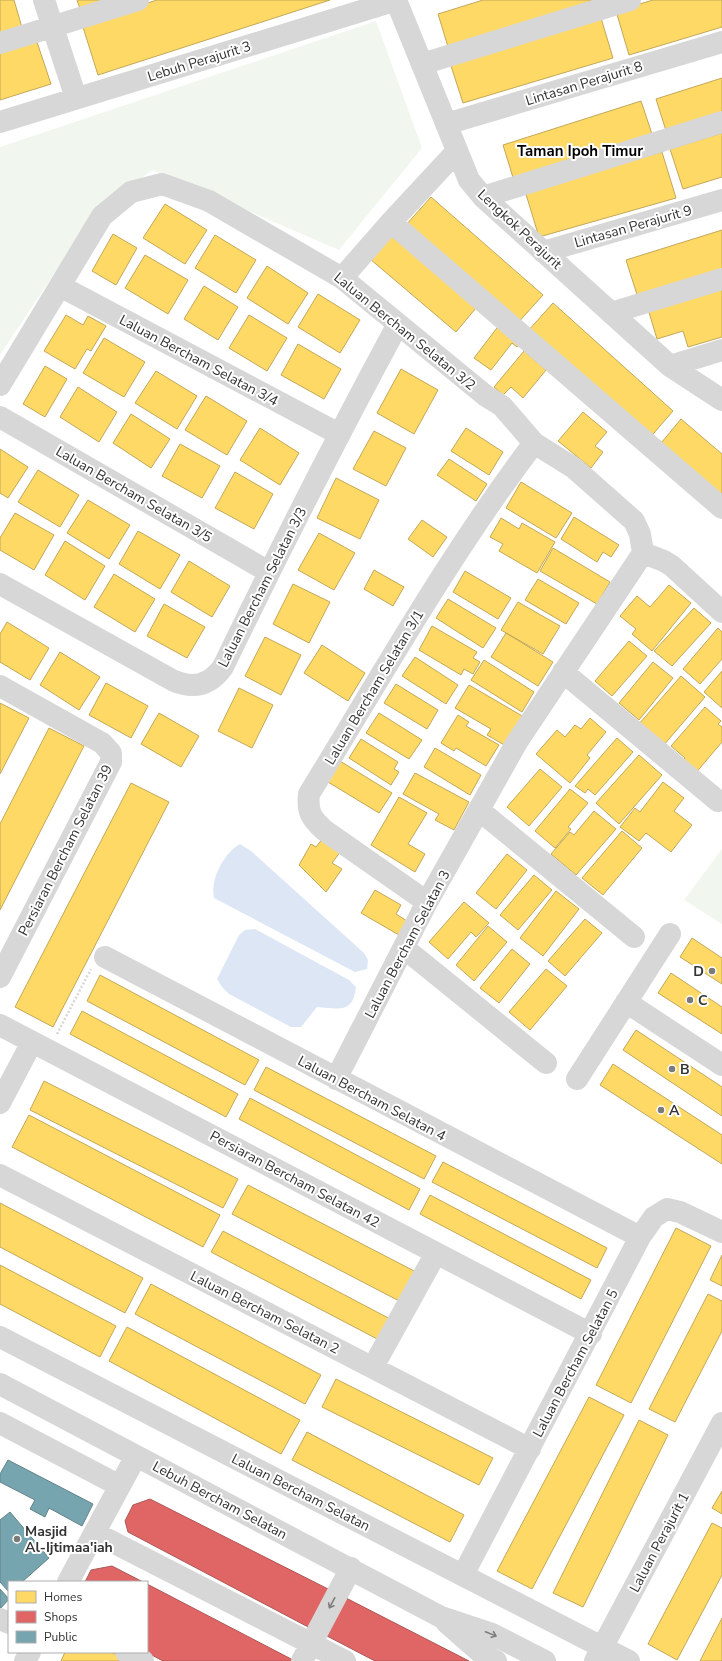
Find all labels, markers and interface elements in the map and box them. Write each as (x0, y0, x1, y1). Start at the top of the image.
street label: Lebuh Perajurit 3 (145, 37, 253, 86)
street label: Lintasan Perajurit 8 (523, 57, 645, 110)
district label: Taman Ipoh Timur (517, 141, 643, 161)
street label: Lengkok Perajurit (473, 185, 566, 274)
street label: Lintasan Perajurit 9 (572, 201, 694, 252)
street label: Laluan Bercham Selatan 3/2 (330, 268, 480, 395)
street label: Laluan Bercham Selatan 3/4 (116, 310, 282, 410)
street label: Laluan Bercham Selatan 3/5 (52, 442, 215, 547)
street label: Laluan Bercham Selatan 3/3 (214, 504, 311, 671)
street label: Laluan Bercham Selatan 3/1 (321, 606, 428, 768)
street label: Persiaran Bercham Selatan 39 (14, 761, 117, 939)
street label: Laluan Bercham Selatan 3 (360, 867, 455, 1022)
place label: D (693, 962, 704, 981)
marker: D (707, 966, 717, 976)
place label: C (698, 991, 708, 1010)
marker: C (685, 995, 695, 1005)
street label: Laluan Bercham Selatan 4 (294, 1051, 449, 1146)
place label: B (680, 1060, 690, 1079)
marker: B (667, 1064, 677, 1074)
place label: A (669, 1101, 680, 1120)
marker: A (656, 1105, 666, 1115)
street label: Persiaran Bercham Selatan 42 (207, 1126, 383, 1232)
street label: Laluan Bercham Selatan 2 (187, 1266, 343, 1358)
street label: Laluan Bercham Selatan 5 (528, 1286, 623, 1441)
street label: Laluan Bercham Selatan (228, 1449, 373, 1536)
street label: Lebuh Bercham Selatan (149, 1457, 290, 1544)
street label: Laluan Perajurit 1 (625, 1489, 694, 1596)
place label: Masjid Al-Ijtimaa'iah (25, 1522, 113, 1557)
marker: Masjid Al-Ijtimaa'iah (12, 1534, 22, 1544)
legend (8, 1581, 148, 1653)
text: Homes (44, 1589, 82, 1605)
one-way arrow (328, 1597, 336, 1609)
text: Shops (44, 1609, 78, 1625)
text: Public (44, 1629, 78, 1645)
one-way arrow (484, 1631, 496, 1638)

